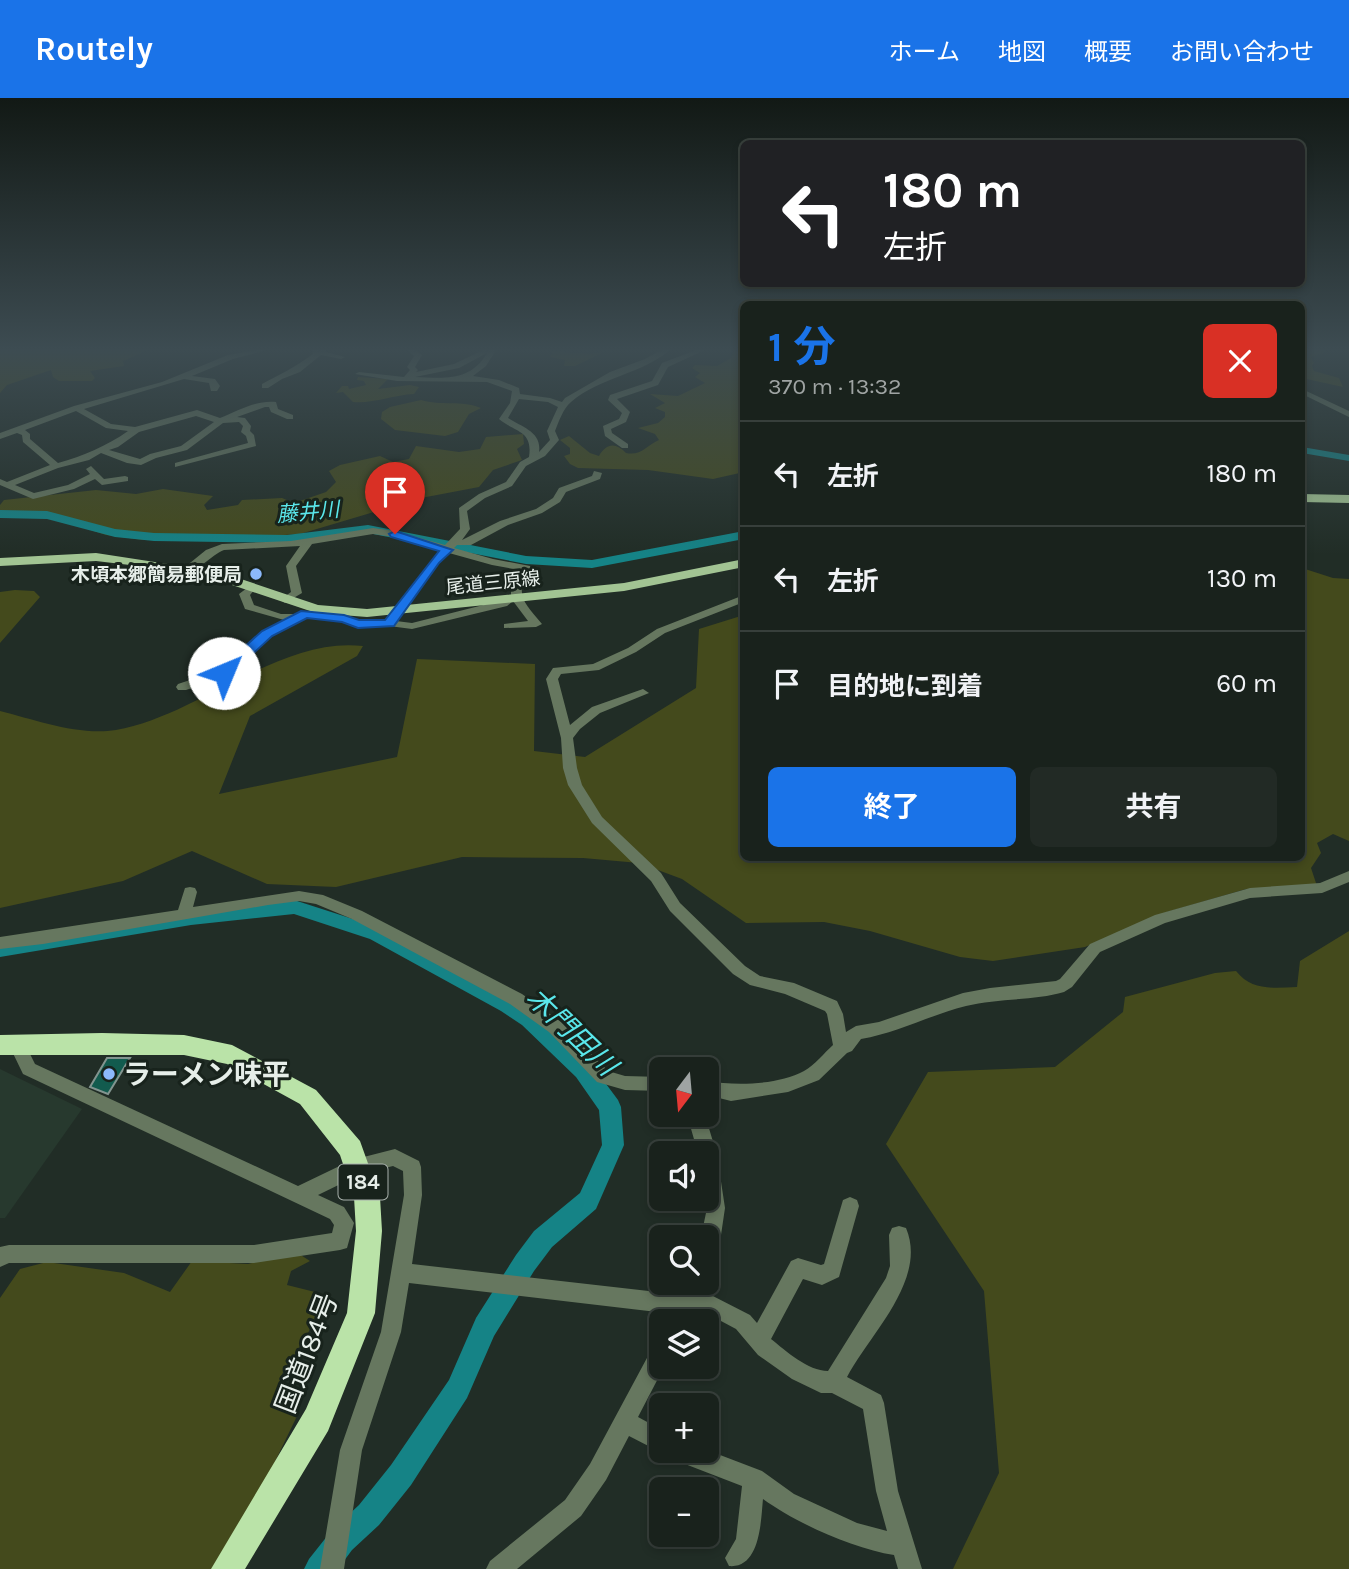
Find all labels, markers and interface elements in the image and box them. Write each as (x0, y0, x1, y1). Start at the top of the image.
text: Routely (35, 30, 153, 68)
text: ホーム (889, 38, 960, 66)
text: 地図 (998, 38, 1046, 66)
text: 概要 (1084, 38, 1132, 66)
text: お問い合わせ (1170, 38, 1314, 66)
text: 180 m (883, 162, 1022, 219)
icon: left (768, 168, 859, 259)
text: 左折 (883, 229, 947, 266)
text: 1 分 (768, 322, 836, 372)
button: close (1203, 324, 1277, 398)
text: 370 m · 13:32 (768, 373, 901, 400)
icon: left (768, 455, 806, 493)
text: 180 m (1207, 458, 1277, 489)
text: 左折 (827, 461, 879, 492)
pin (365, 462, 425, 534)
icon: arrive (376, 473, 414, 511)
water label: 藤井川 (276, 497, 342, 527)
icon: left (768, 560, 806, 598)
text: 130 m (1207, 563, 1277, 594)
place label: 木頃本郷簡易郵便局 (71, 564, 242, 586)
marker: 木頃本郷簡易郵便局 (248, 566, 264, 582)
text: 左折 (827, 566, 879, 597)
street label: 尾道三原線 (445, 567, 542, 599)
position arrow (187, 636, 261, 710)
icon: arrive (768, 665, 806, 703)
text: 60 m (1216, 668, 1277, 699)
text: 目的地に到着 (827, 671, 983, 702)
button: 終了 (768, 767, 1016, 847)
button: 共有 (1030, 767, 1277, 847)
water label: 木門田川 (520, 981, 626, 1084)
north arrow (649, 1057, 719, 1127)
map controls (649, 1057, 719, 1547)
place label: ラーメン味平 (123, 1058, 290, 1091)
marker: ラーメン味平 (101, 1066, 117, 1082)
button: sound (649, 1141, 719, 1211)
road number: 184 (338, 1164, 388, 1200)
button: search (649, 1225, 719, 1295)
street label: 国道184号 (268, 1288, 344, 1418)
button: layers (649, 1309, 719, 1379)
button: + (649, 1393, 719, 1463)
button: − (649, 1477, 719, 1547)

